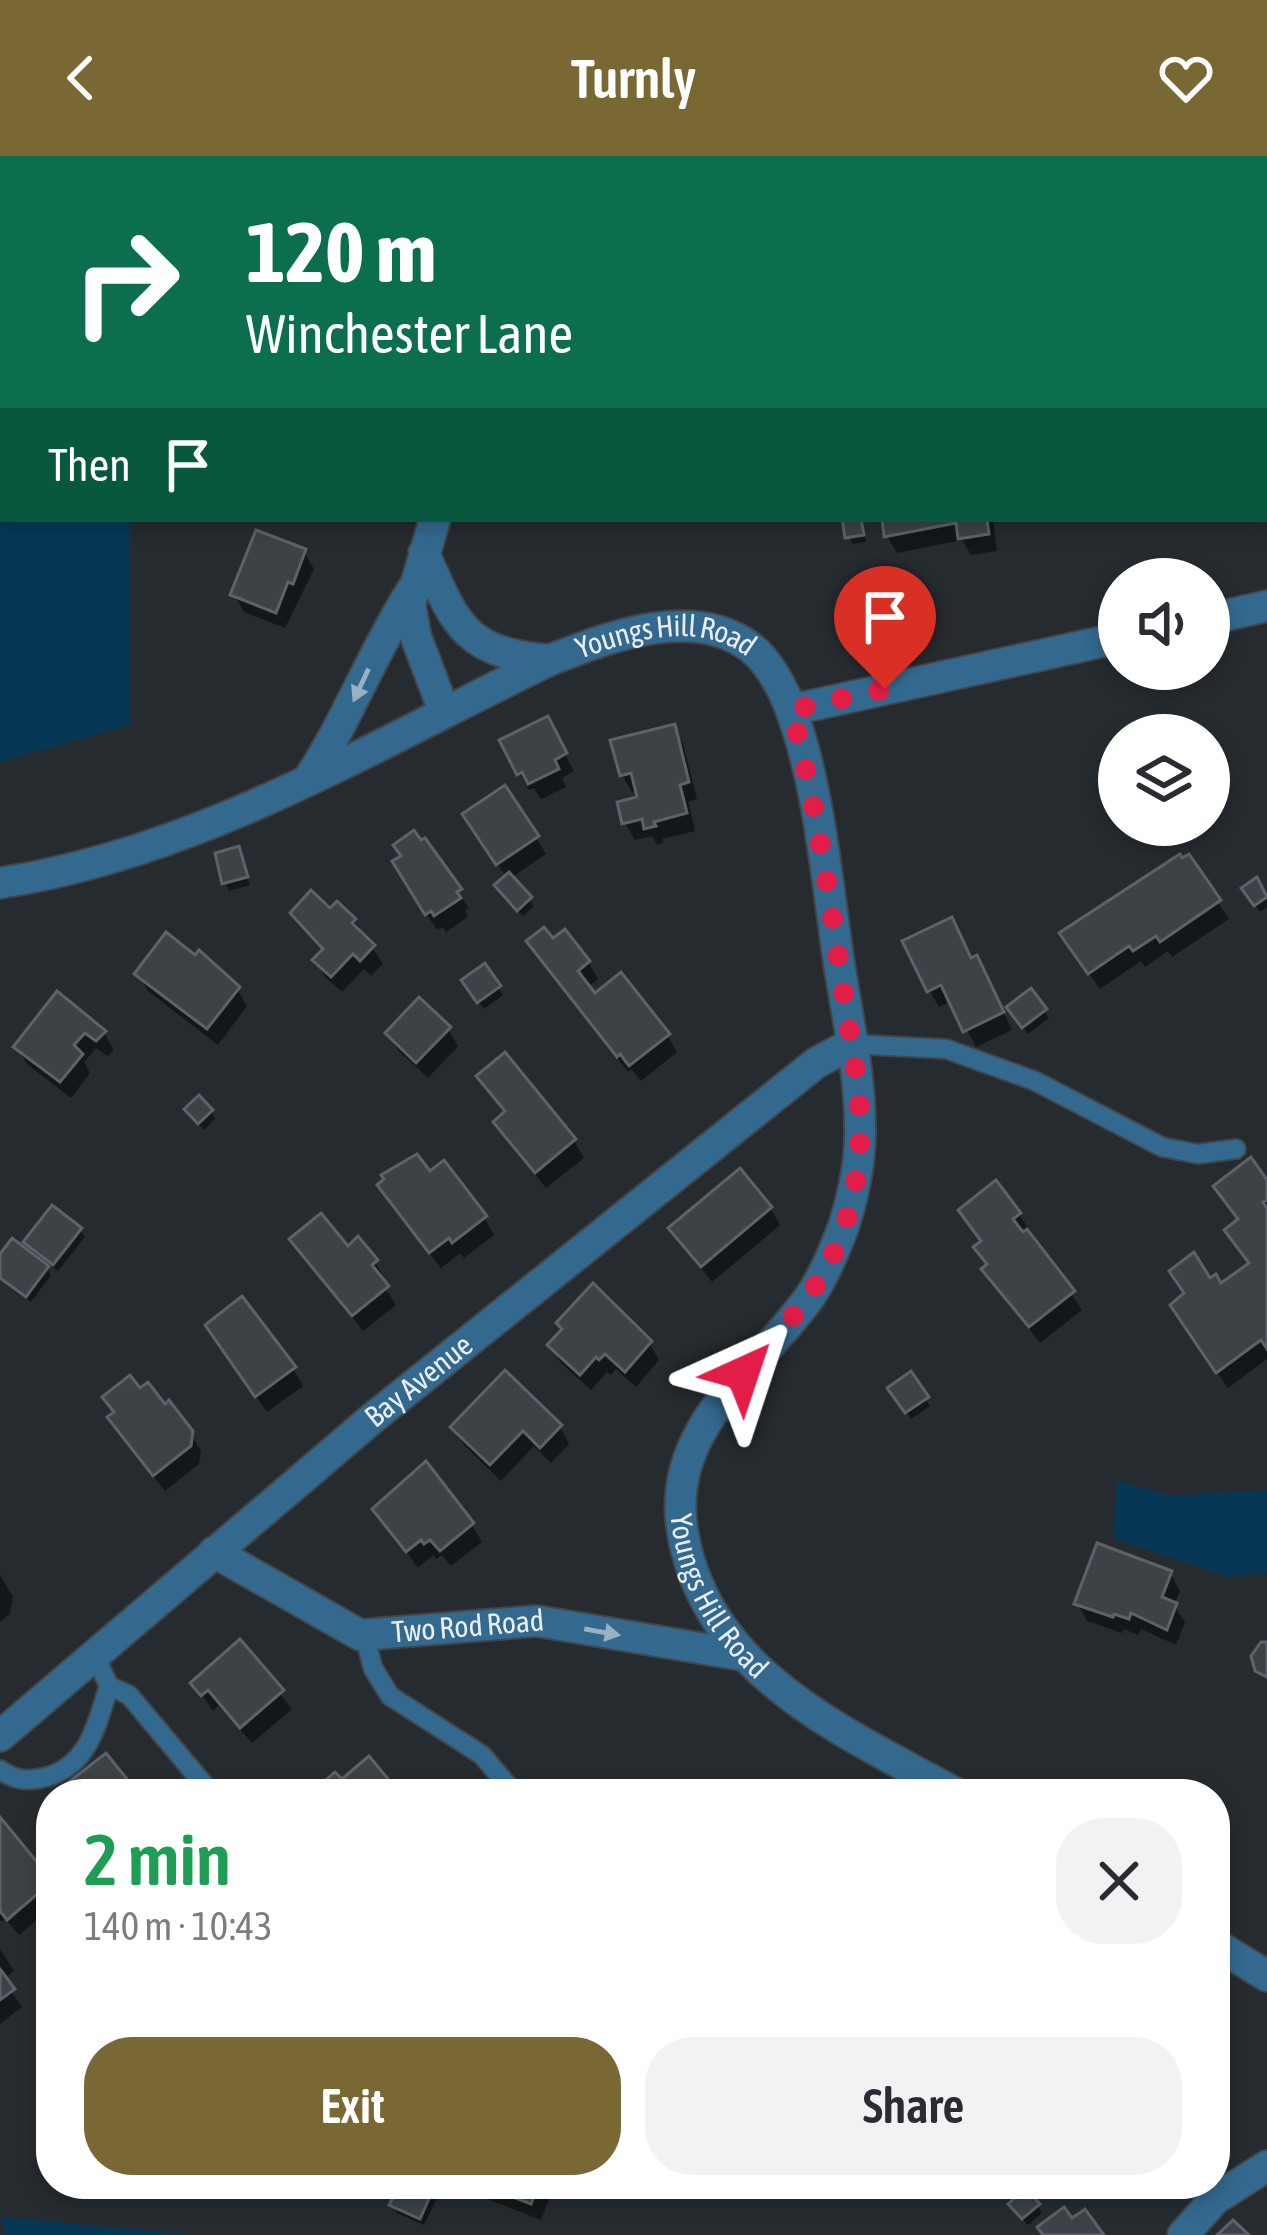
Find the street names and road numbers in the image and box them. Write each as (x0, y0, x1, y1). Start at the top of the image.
street label: Youngs Hill Road (571, 608, 763, 665)
street label: Bay Avenue (358, 1327, 479, 1434)
street label: Youngs Hill Road (664, 1512, 775, 1685)
street label: Two Rod Road (390, 1603, 545, 1648)

